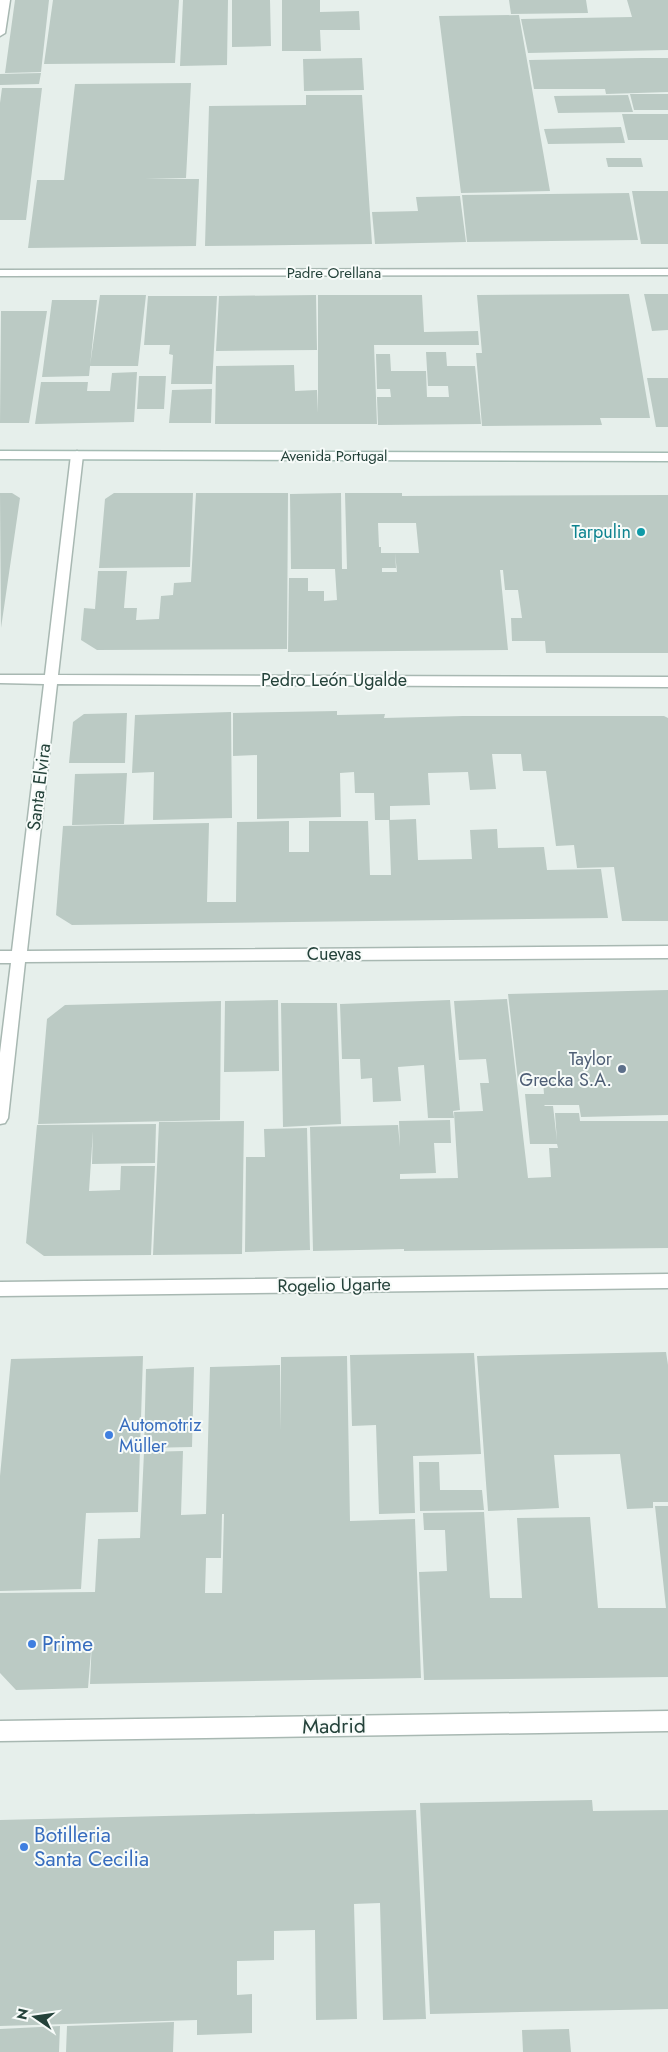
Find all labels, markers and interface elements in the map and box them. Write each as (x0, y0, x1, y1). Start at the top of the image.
street label: Padre Orellana (287, 262, 381, 284)
street label: Avenida Portugal (280, 445, 388, 467)
place label: Tarpulin (572, 519, 631, 545)
marker: Tarpulin (635, 526, 647, 538)
street label: Pedro León Ugalde (261, 667, 407, 693)
street label: Santa Elvira (21, 742, 57, 832)
street label: Cuevas (307, 941, 361, 967)
place label: Taylor Grecka S.A. (519, 1046, 613, 1093)
marker: Taylor Grecka S.A. (616, 1063, 628, 1075)
street label: Rogelio Ugarte (277, 1271, 391, 1299)
place label: Automotriz Müller (119, 1412, 202, 1459)
marker: Automotriz Müller (103, 1429, 115, 1441)
place label: Prime (42, 1629, 93, 1659)
marker: Prime (26, 1638, 38, 1650)
street label: Madrid (302, 1710, 366, 1742)
place label: Botilleria Santa Cecilia (34, 1820, 149, 1874)
marker: Botilleria Santa Cecilia (18, 1841, 30, 1853)
north arrow (10, 1992, 60, 2042)
text: N (11, 2006, 33, 2022)

